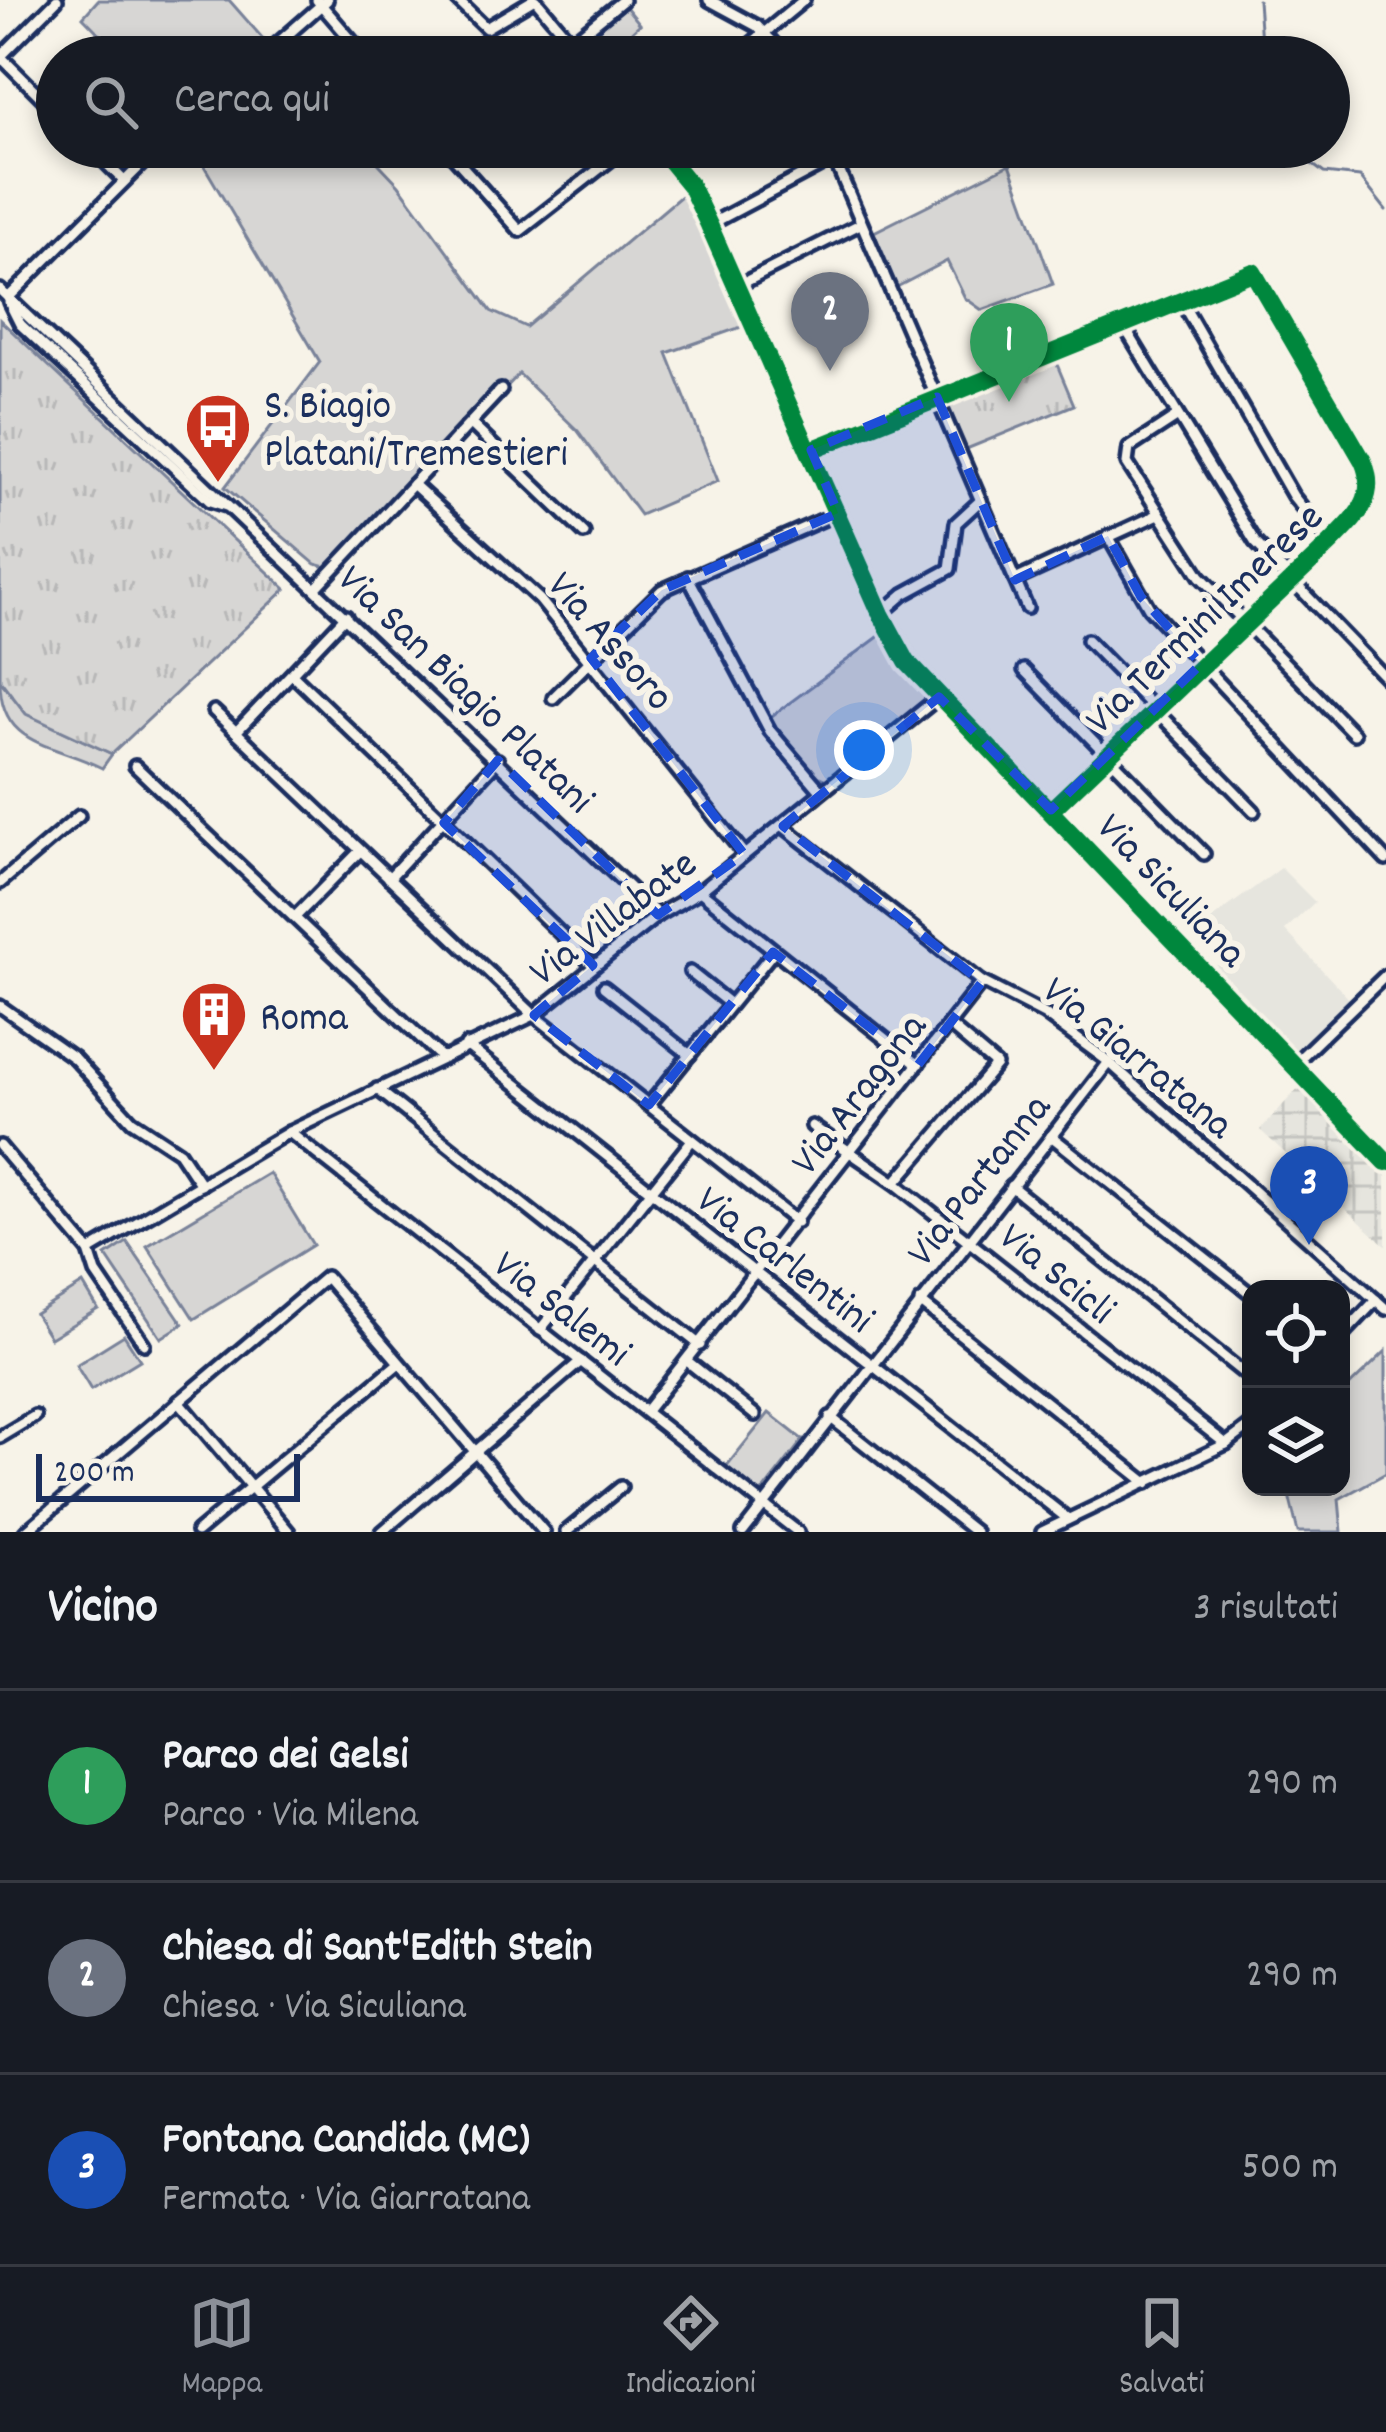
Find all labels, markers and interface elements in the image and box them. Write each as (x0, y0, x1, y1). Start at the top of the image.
search box (36, 36, 1350, 168)
icon: search (78, 69, 144, 135)
text: Cerca qui (174, 70, 330, 134)
pin: 2 (791, 272, 869, 371)
pin: 1 (970, 303, 1048, 402)
place label: S. Biagio Platani/Tremestieri (264, 379, 568, 487)
bus stop icon: S. Biagio Platani/Tremestieri (183, 391, 253, 485)
street label: Via Termini Imerese (1074, 491, 1340, 751)
street label: Via San Biagio Platani (321, 553, 605, 831)
street label: Via Assoro (530, 560, 686, 727)
your location (834, 720, 894, 780)
street label: Via Siculiana (1080, 802, 1259, 985)
street label: Via Villabate (519, 837, 712, 1004)
street label: Via Giarratana (1027, 964, 1245, 1157)
building icon: Roma (179, 979, 249, 1073)
place label: Roma (260, 991, 349, 1051)
street label: Via Aragona (779, 1001, 945, 1190)
street label: Via Partanna (895, 1082, 1069, 1282)
pin: 3 (1270, 1146, 1348, 1245)
street label: Via Carlentini (681, 1174, 884, 1351)
street label: Via Scicli (983, 1211, 1126, 1342)
street label: Via Salemi (478, 1238, 641, 1385)
map controls (1242, 1280, 1350, 1496)
button: locate (1242, 1280, 1350, 1388)
button: layers (1242, 1388, 1350, 1496)
scale bar (36, 1448, 300, 1501)
text: 200 m (54, 1451, 135, 1498)
text: Vicino (48, 1574, 158, 1646)
text: 3 risultati (1193, 1583, 1338, 1638)
text: Parco dei Gelsi (162, 1726, 409, 1790)
text: 1 (83, 1758, 91, 1813)
text: 290 m (1246, 1758, 1338, 1813)
text: Parco · Via Milena (162, 1790, 418, 1845)
text: Chiesa di Sant'Edith Stein (162, 1918, 593, 1982)
text: 2 (78, 1950, 96, 2005)
text: 290 m (1246, 1950, 1338, 2005)
text: Chiesa · Via Siculiana (162, 1982, 466, 2037)
text: Fontana Candida (MC) (162, 2110, 530, 2174)
text: 3 (78, 2142, 96, 2197)
text: 500 m (1242, 2142, 1338, 2197)
text: Fermata · Via Giarratana (162, 2174, 530, 2229)
tab: Mappa (182, 2290, 262, 2409)
tab: Indicazioni (626, 2290, 756, 2409)
tab: Salvati (1119, 2290, 1204, 2409)

